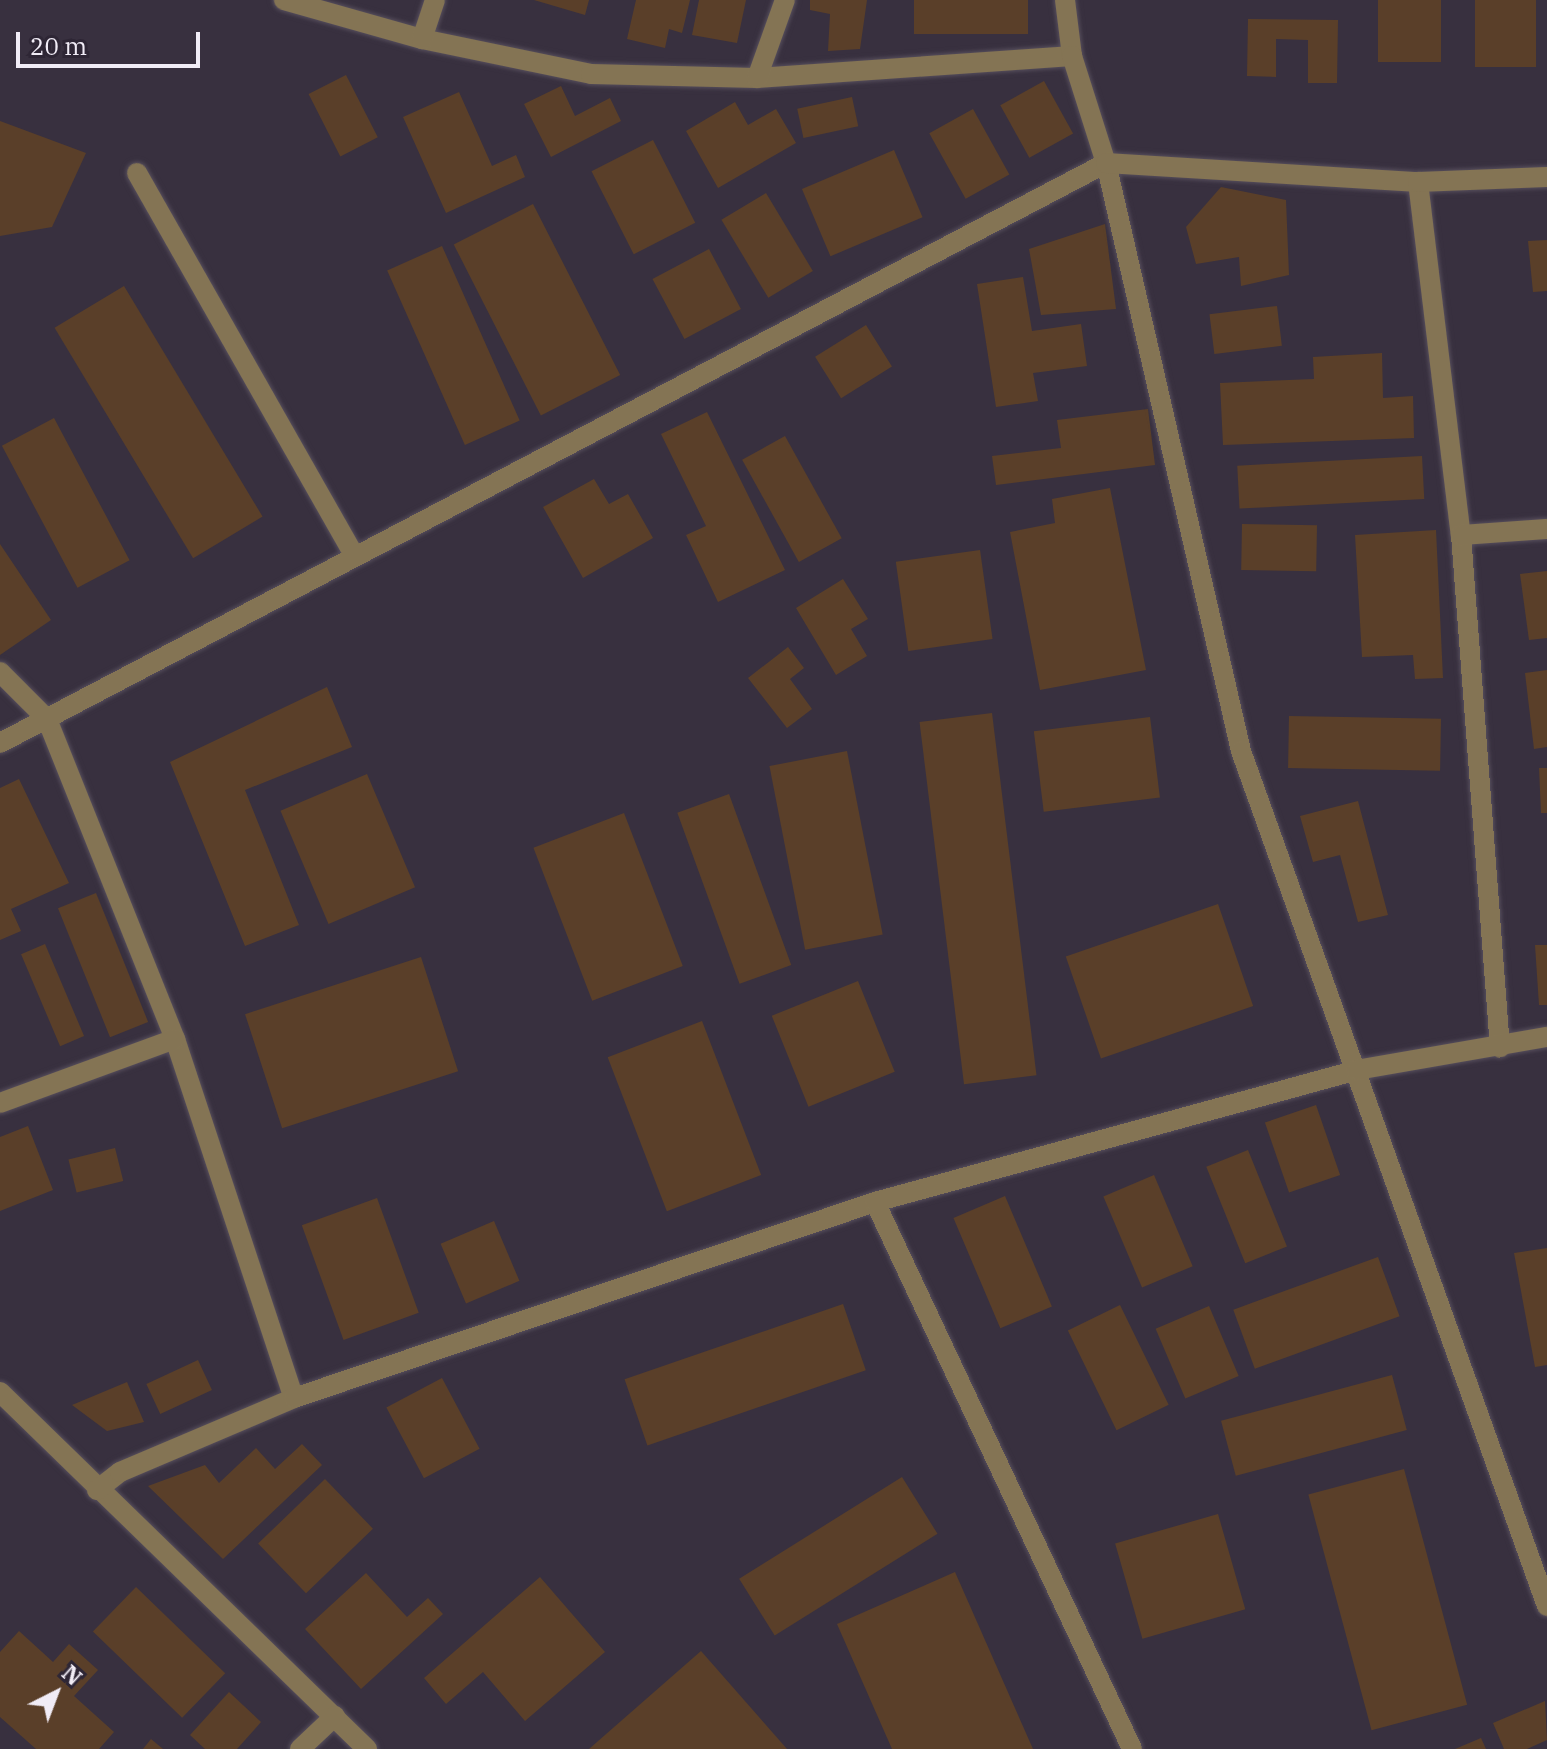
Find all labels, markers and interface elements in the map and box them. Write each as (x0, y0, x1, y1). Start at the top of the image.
scale bar (20, 16, 204, 66)
text: 20 m (30, 30, 87, 62)
north arrow (16, 1653, 96, 1733)
text: N (56, 1658, 89, 1691)

